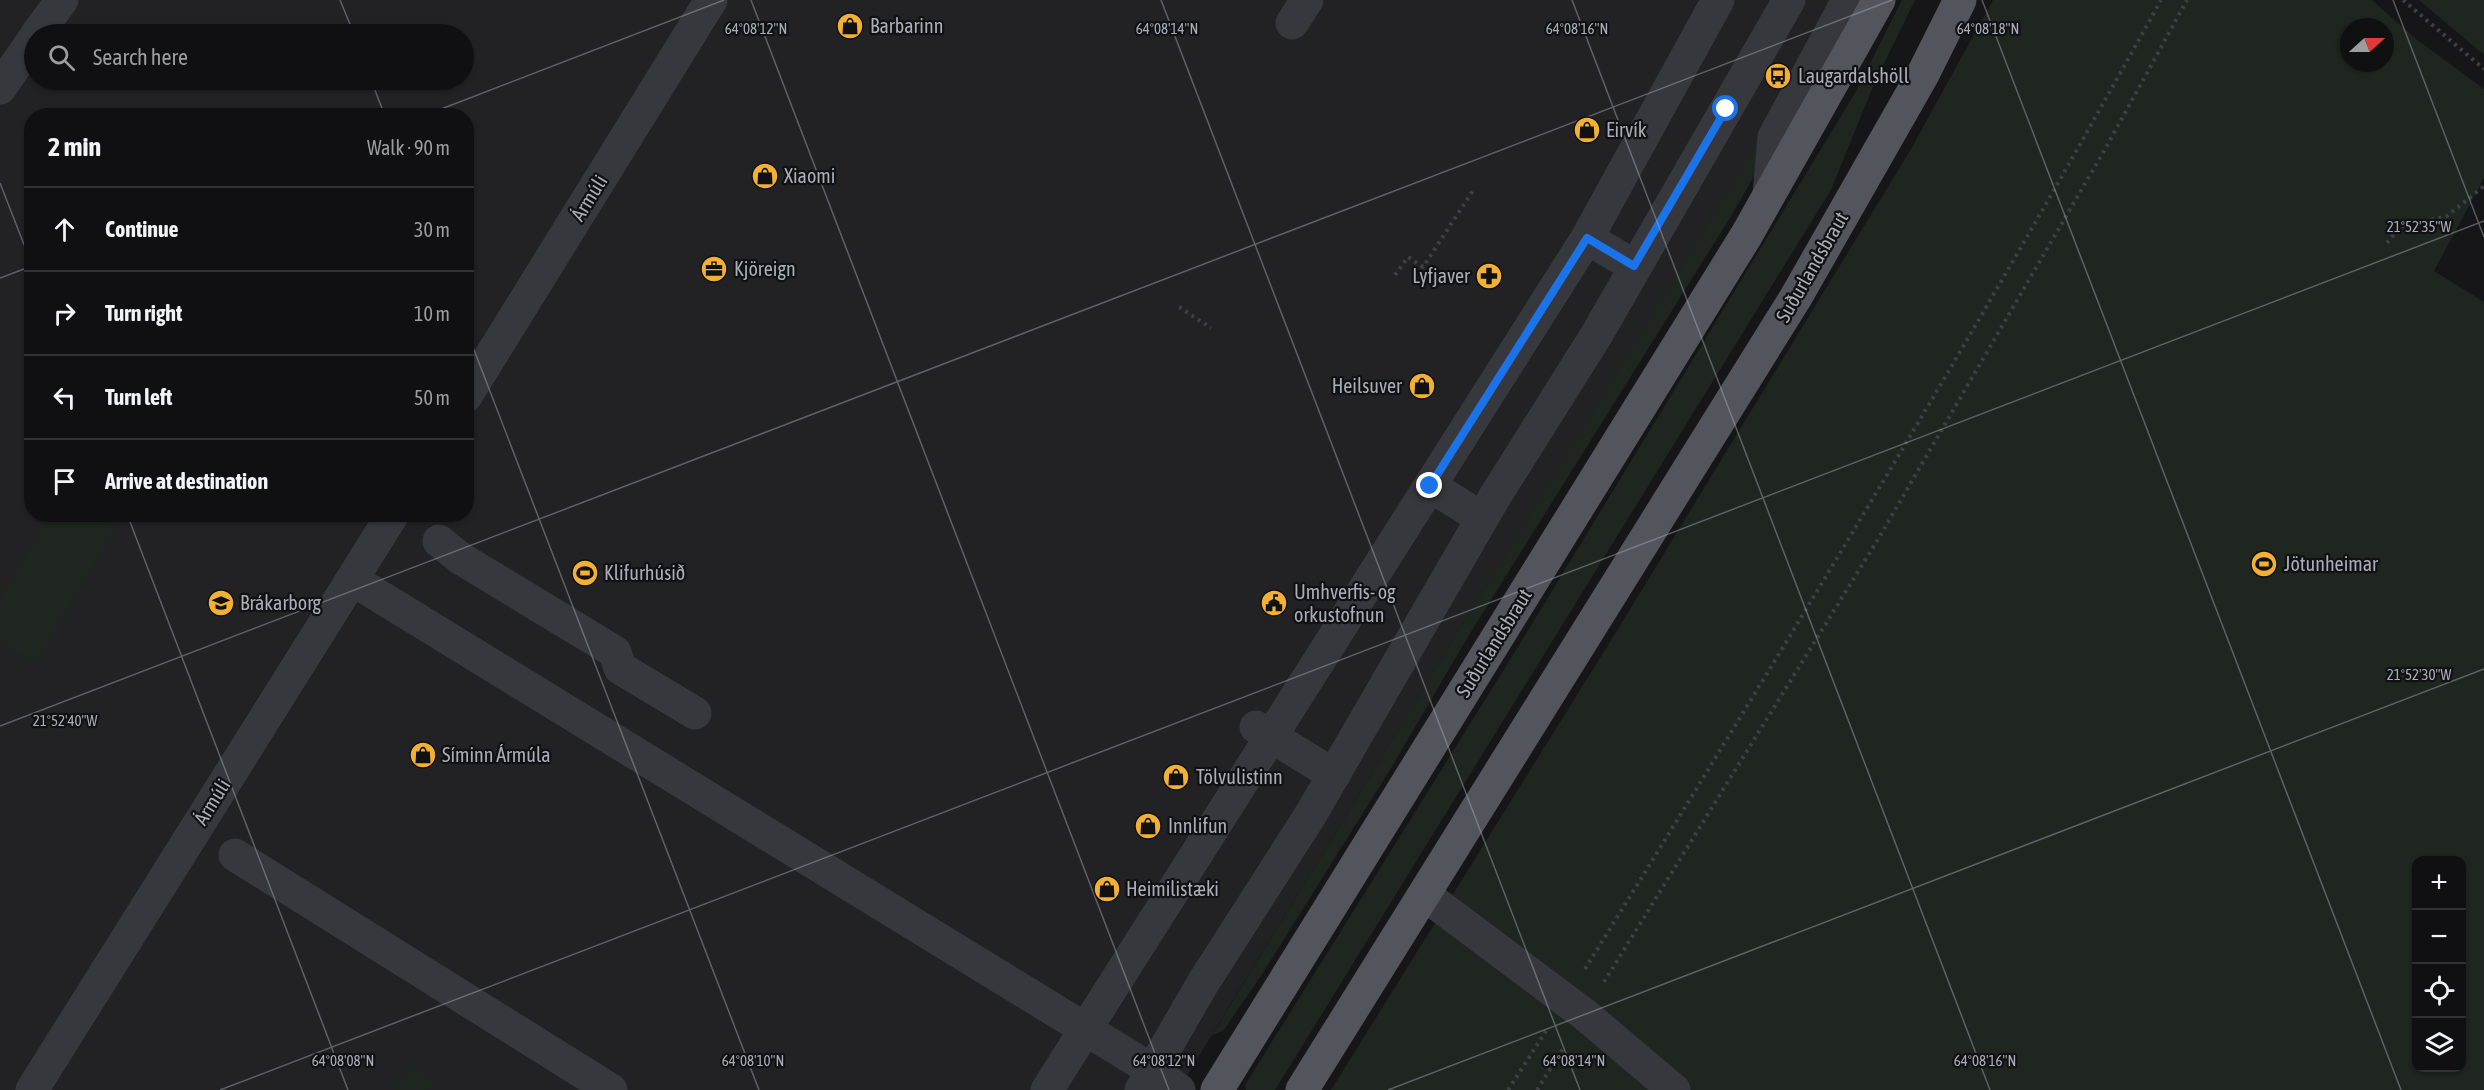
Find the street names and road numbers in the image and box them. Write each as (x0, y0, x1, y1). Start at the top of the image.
street label: Ármúli (566, 171, 611, 225)
street label: Suðurlandsbraut (1771, 207, 1853, 326)
street label: Suðurlandsbraut (1451, 584, 1536, 701)
street label: Ármúli (189, 775, 234, 829)

